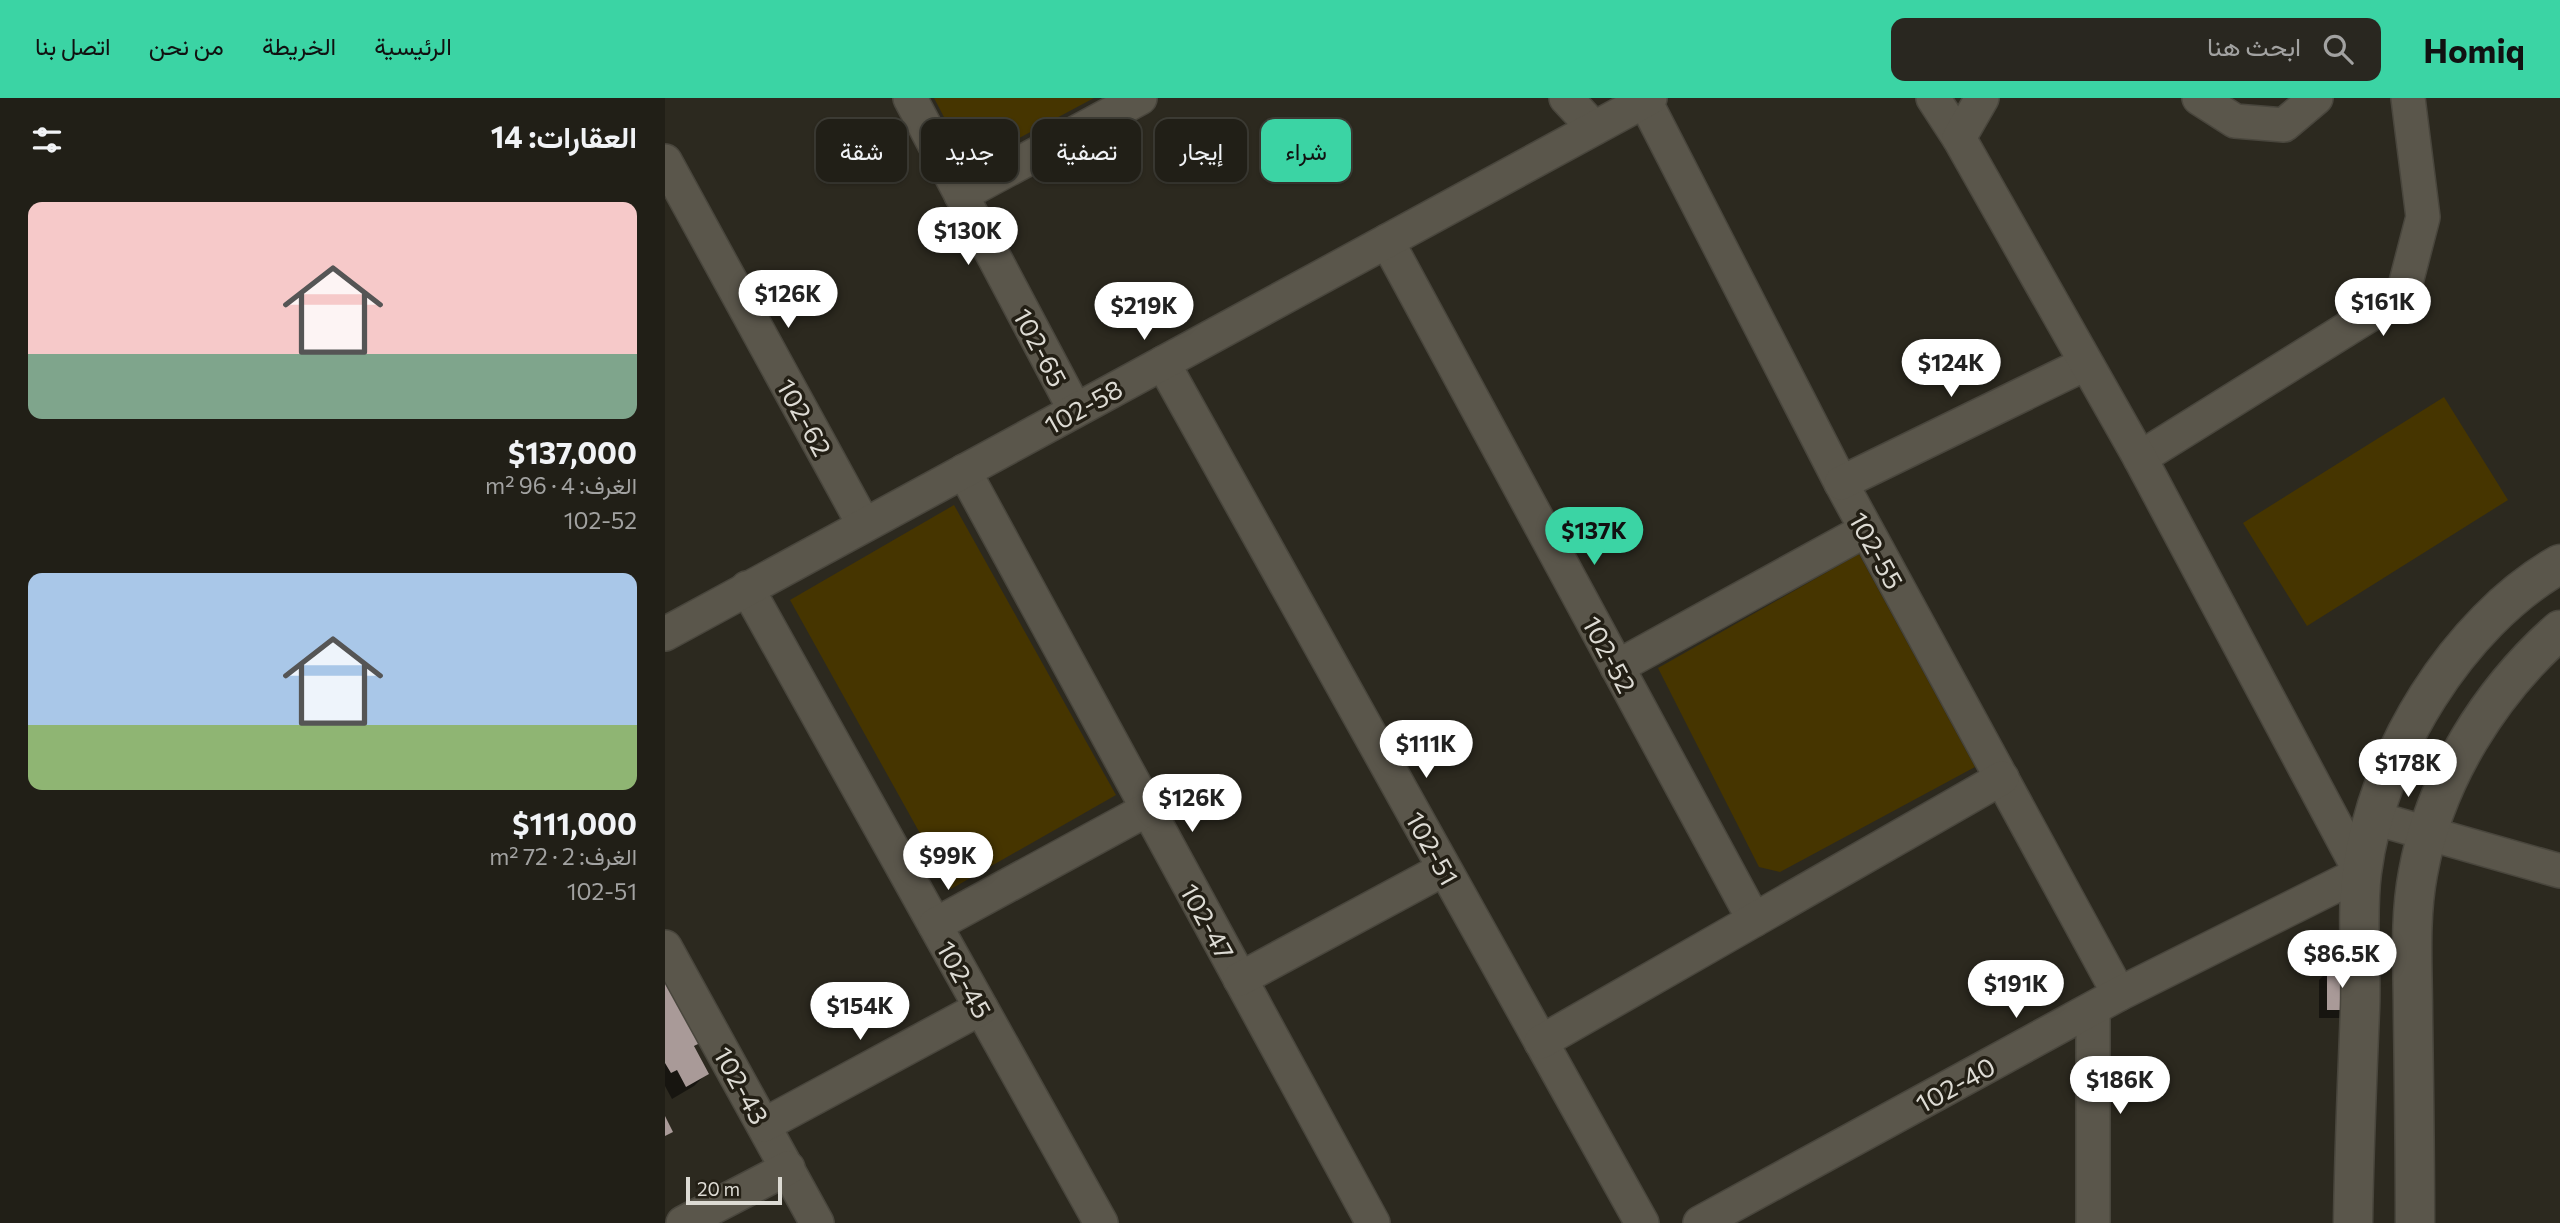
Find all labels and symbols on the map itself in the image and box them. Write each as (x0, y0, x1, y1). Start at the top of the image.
pin: $130K (919, 208, 1017, 267)
pin: $126K (739, 271, 837, 330)
pin: $161K (2334, 278, 2432, 338)
pin: $219K (1095, 282, 1193, 342)
street label: 102-65 (1008, 303, 1074, 391)
pin: $124K (1902, 340, 2000, 399)
street label: 102-58 (1039, 372, 1127, 440)
street label: 102-62 (771, 373, 839, 461)
street label: 102-55 (1843, 506, 1911, 594)
pin: $137K (1545, 508, 1643, 567)
street label: 102-52 (1577, 610, 1643, 698)
pin: $111K (1377, 720, 1475, 780)
pin: $178K (2359, 740, 2457, 799)
pin: $126K (1143, 774, 1241, 834)
street label: 102-51 (1400, 806, 1466, 890)
pin: $99K (907, 832, 989, 892)
street label: 102-47 (1175, 878, 1241, 964)
pin: $86.5K (2285, 930, 2399, 990)
street label: 102-45 (931, 935, 999, 1023)
pin: $191K (1967, 960, 2065, 1020)
pin: $154K (811, 982, 909, 1042)
street label: 102-43 (708, 1041, 776, 1129)
street label: 102-40 (1910, 1050, 2000, 1118)
pin: $186K (2071, 1056, 2169, 1116)
scale bar (686, 1174, 782, 1206)

